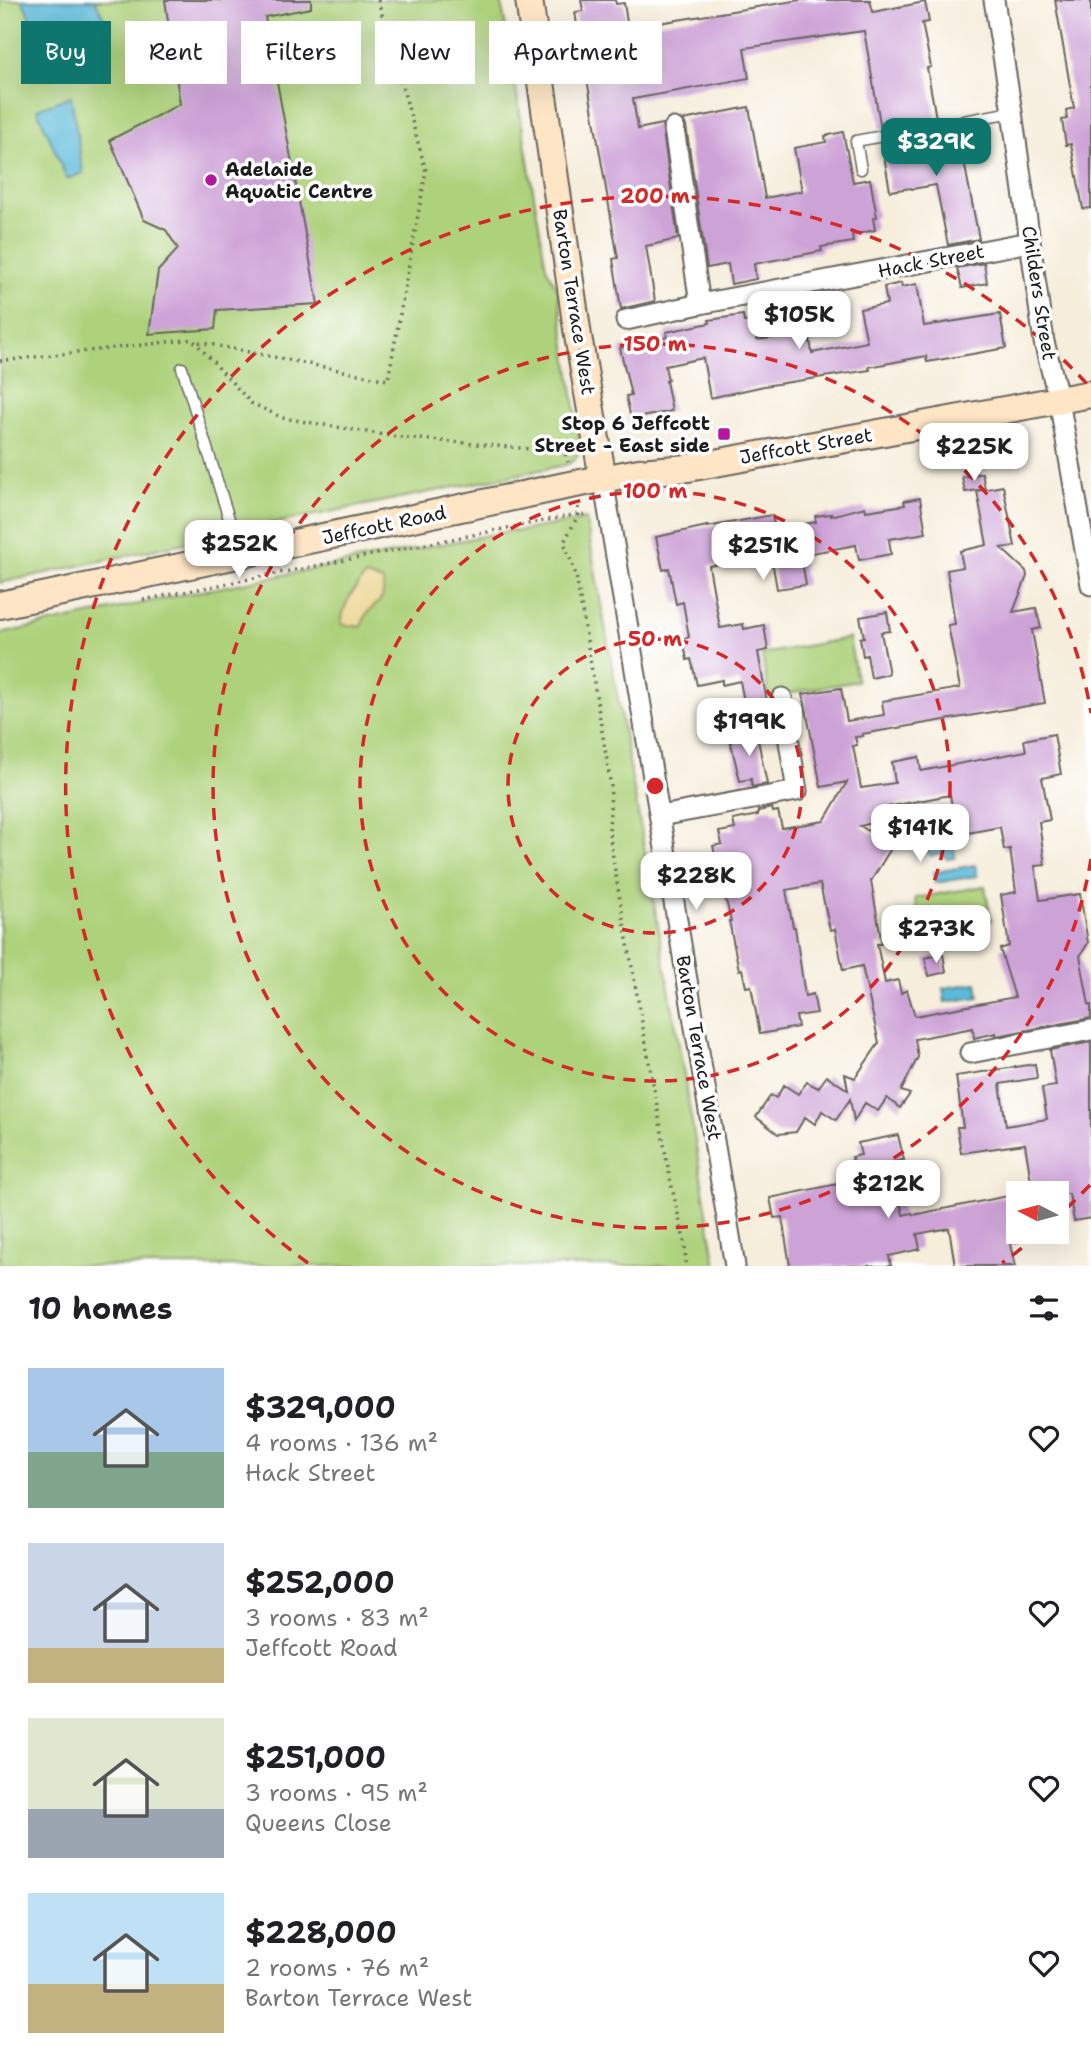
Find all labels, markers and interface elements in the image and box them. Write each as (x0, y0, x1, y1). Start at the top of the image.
chip: Buy (21, 21, 111, 84)
chip: Rent (125, 21, 227, 84)
chip: Filters (241, 21, 361, 84)
chip: New (375, 21, 475, 84)
chip: Apartment (489, 21, 662, 84)
pin: $329K (887, 118, 985, 178)
text: $329K (897, 126, 975, 156)
place label: Adelaide Aquatic Centre (225, 157, 373, 204)
marker: Adelaide Aquatic Centre (203, 172, 219, 188)
text: 200 m (620, 182, 690, 210)
street label: Barton Terrace West (547, 207, 601, 397)
street label: Childers Street (1016, 224, 1062, 362)
street label: Hack Street (876, 238, 986, 284)
pin: $105K (750, 292, 848, 351)
text: $105K (764, 299, 834, 329)
text: 150 m (623, 330, 687, 358)
place label: Stop 6 Jeffcott Street - East side (534, 411, 710, 458)
street label: Jeffcott Street (738, 422, 874, 470)
pin: $225K (925, 424, 1023, 483)
marker: Stop 6 Jeffcott Street - East side (716, 426, 732, 442)
text: $225K (935, 431, 1013, 461)
text: 100 m (623, 477, 687, 505)
street label: Jeffcott Road (320, 500, 448, 550)
pin: $252K (190, 520, 288, 580)
pin: $251K (714, 522, 812, 582)
text: $252K (201, 528, 277, 558)
text: $251K (728, 530, 798, 560)
text: 50 m (628, 625, 682, 653)
pin: $199K (700, 698, 798, 758)
text: $199K (713, 706, 785, 736)
centre of rings (643, 774, 667, 798)
pin: $141K (871, 804, 969, 864)
text: $141K (887, 812, 953, 842)
pin: $228K (647, 852, 745, 912)
text: $228K (657, 860, 735, 890)
pin: $273K (887, 906, 985, 965)
text: $273K (897, 913, 975, 943)
street label: Barton Terrace West (670, 953, 728, 1143)
pin: $212K (839, 1160, 937, 1220)
text: $212K (852, 1168, 924, 1198)
north arrow (1006, 1181, 1069, 1244)
map controls (1006, 1181, 1069, 1244)
text: 10 homes (28, 1288, 173, 1329)
icon: filters (1025, 1289, 1063, 1327)
text: $329,000 (245, 1387, 396, 1428)
icon: home (84, 1396, 168, 1480)
icon: heart (1025, 1419, 1063, 1457)
text: 4 rooms · 136 m² (245, 1428, 438, 1458)
text: Hack Street (245, 1458, 376, 1488)
text: $252,000 (245, 1562, 395, 1603)
icon: home (84, 1571, 168, 1655)
icon: heart (1025, 1594, 1063, 1632)
text: 3 rooms · 83 m² (245, 1603, 429, 1633)
text: Jeffcott Road (245, 1633, 398, 1663)
text: $251,000 (245, 1737, 386, 1778)
icon: home (84, 1746, 168, 1830)
icon: heart (1025, 1769, 1063, 1807)
text: 3 rooms · 95 m² (245, 1778, 428, 1808)
text: Queens Close (245, 1808, 392, 1838)
text: $228,000 (245, 1912, 397, 1953)
icon: home (84, 1921, 168, 2005)
icon: heart (1025, 1944, 1063, 1982)
text: 2 rooms · 76 m² (245, 1953, 429, 1983)
text: Barton Terrace West (245, 1983, 472, 2013)

